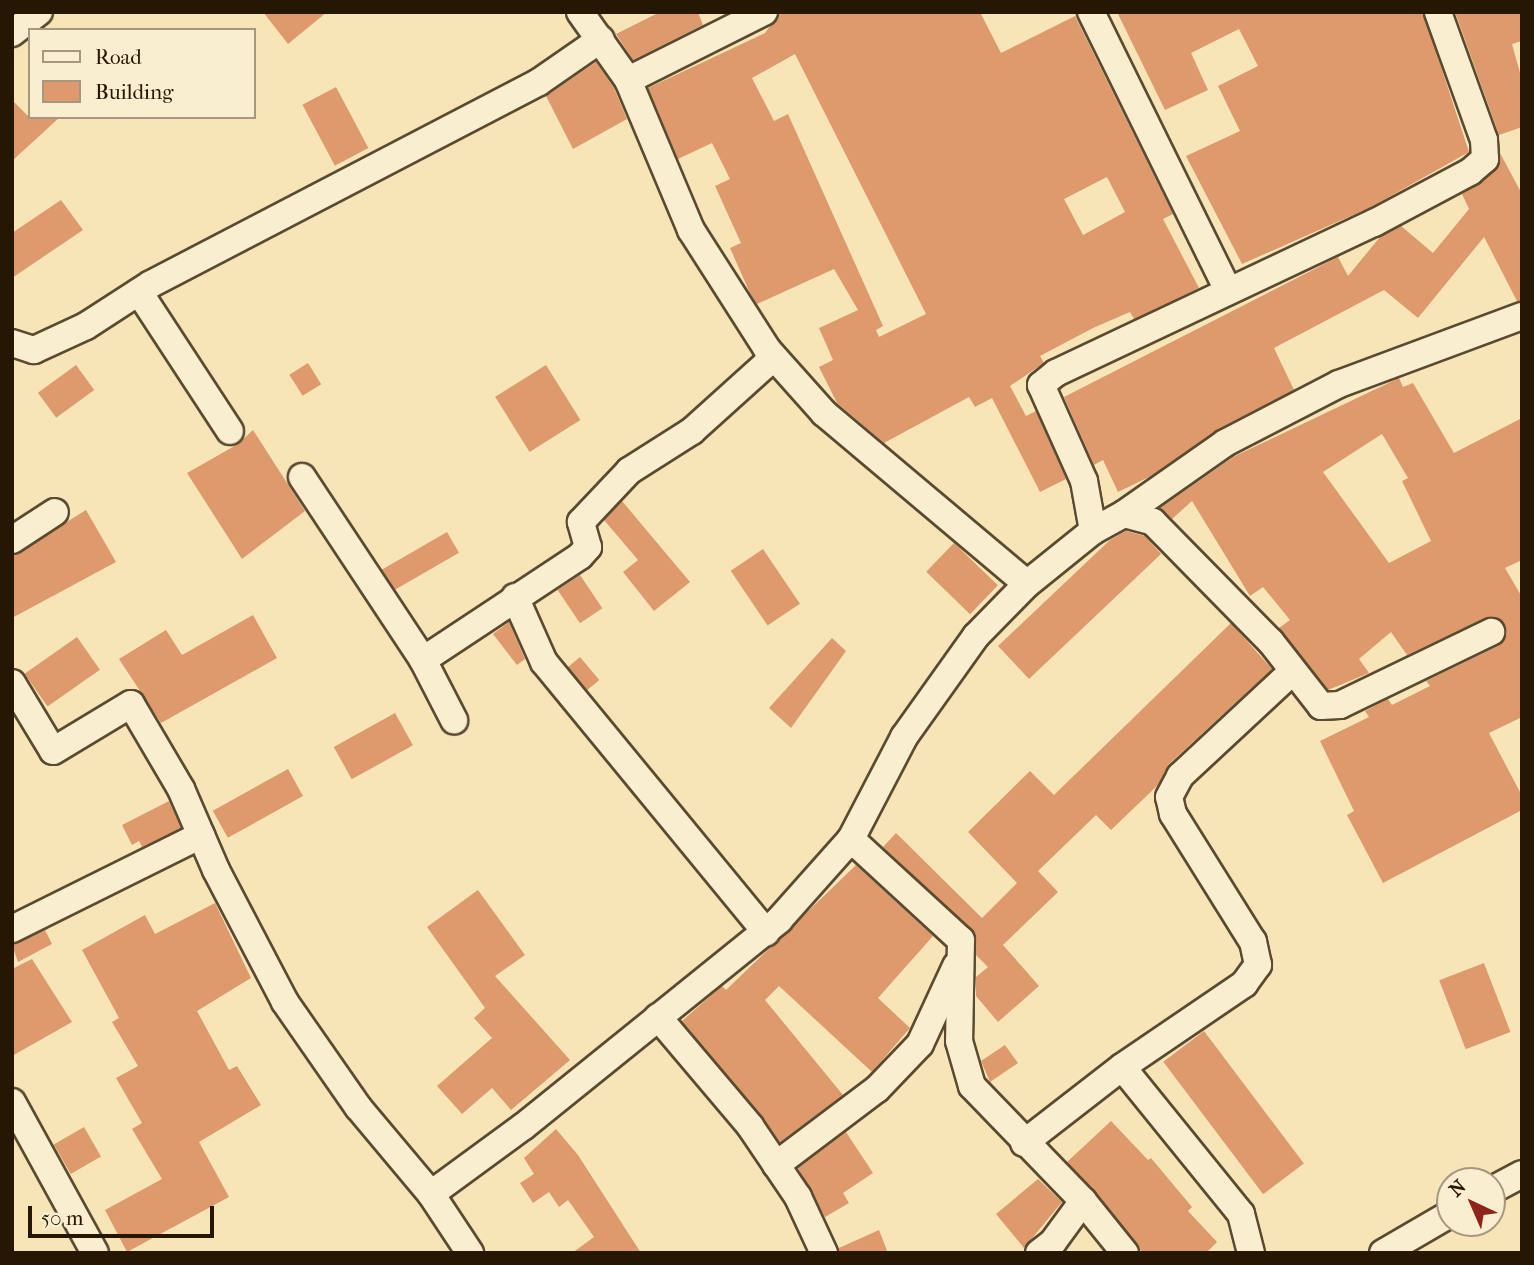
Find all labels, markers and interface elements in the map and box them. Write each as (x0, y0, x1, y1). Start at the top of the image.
legend (28, 28, 256, 119)
text: Road (95, 45, 142, 69)
text: Building (95, 80, 173, 104)
north arrow (1436, 1167, 1506, 1237)
text: N (1445, 1175, 1471, 1201)
scale bar (32, 1192, 217, 1236)
text: 50 m (41, 1206, 84, 1230)

